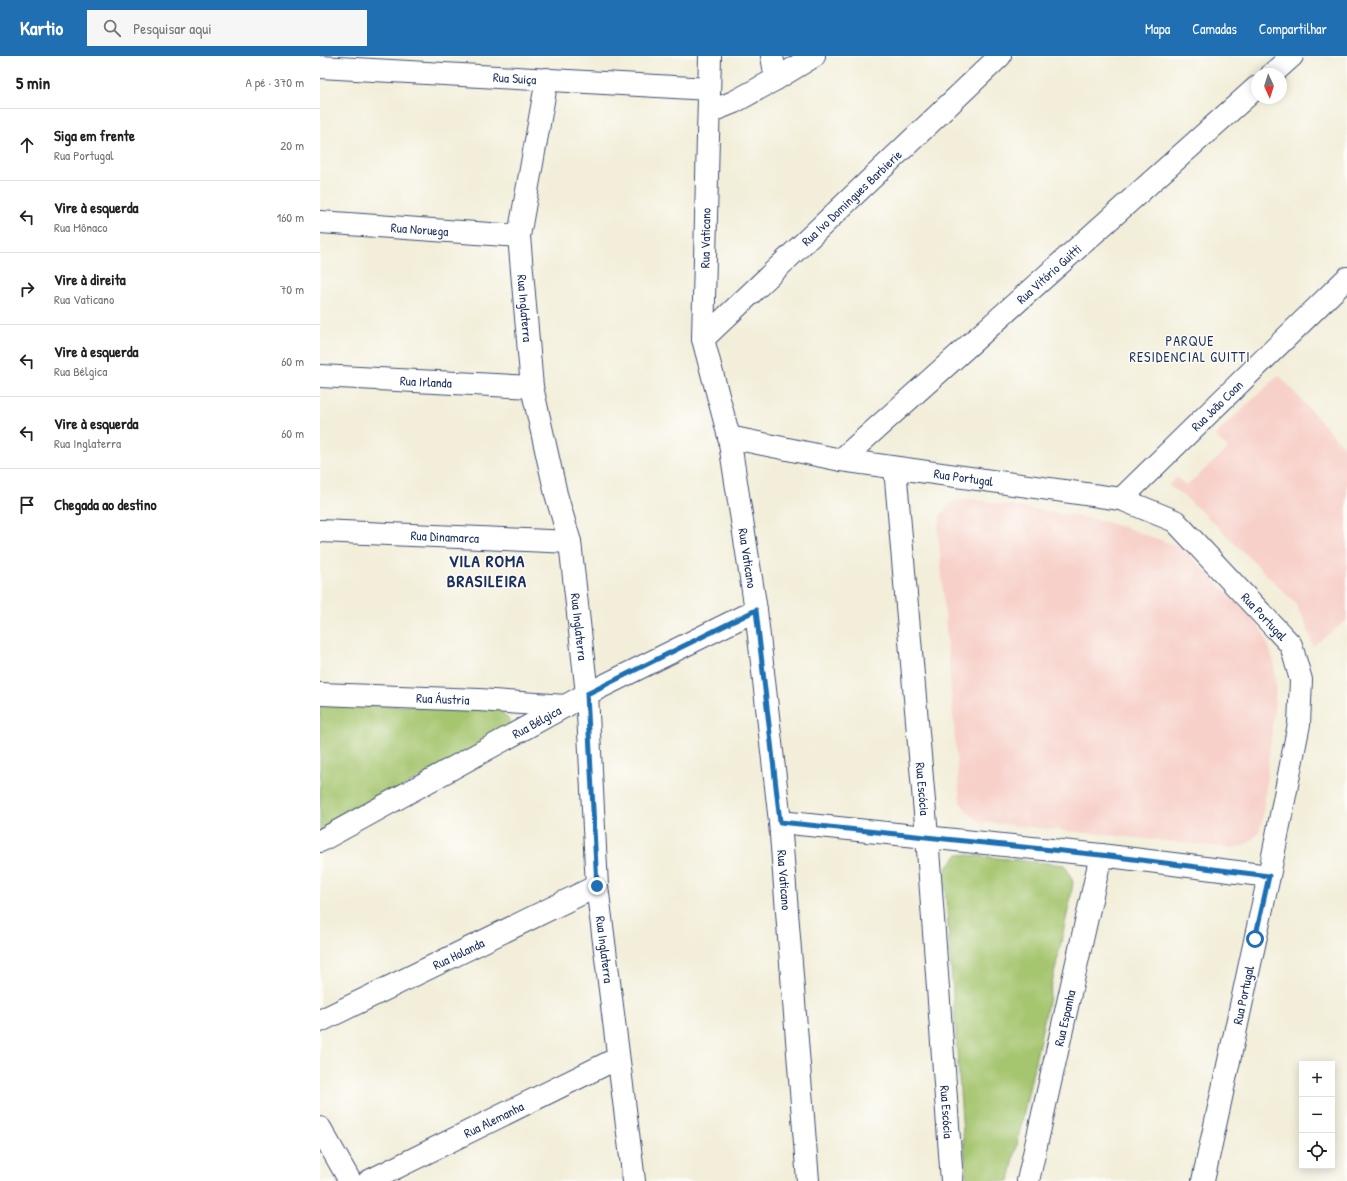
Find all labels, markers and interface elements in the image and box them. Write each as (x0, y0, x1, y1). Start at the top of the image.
search box (87, 10, 367, 46)
text: Kartio (20, 15, 63, 41)
icon: search (101, 17, 123, 39)
text: Pesquisar aqui (133, 18, 212, 39)
text: Mapa (1145, 19, 1170, 38)
text: Camadas (1192, 19, 1237, 38)
text: Compartilhar (1259, 19, 1327, 38)
street label: Rua Suiça (492, 68, 537, 88)
north arrow (1251, 68, 1287, 104)
text: 5 min (16, 71, 50, 94)
text: A pé · 370 m (245, 73, 304, 91)
text: Siga em frente (54, 125, 135, 146)
icon: ahead (16, 134, 38, 156)
text: 20 m (280, 136, 304, 154)
street label: Rua Ivo Domingues Barbierie (797, 145, 906, 250)
text: Rua Portugal (54, 146, 114, 164)
text: Vire à esquerda (54, 197, 138, 218)
icon: left (16, 206, 38, 228)
text: 160 m (276, 208, 304, 226)
street label: Rua Vaticano (695, 208, 715, 268)
text: Rua Mônaco (54, 218, 107, 236)
street label: Rua Noruega (390, 218, 449, 240)
street label: Rua Vitório Guitti (1012, 240, 1085, 308)
text: Vire à direita (54, 269, 126, 290)
street label: Rua Inglaterra (513, 274, 537, 343)
icon: right (16, 278, 38, 300)
text: 70 m (280, 280, 304, 298)
text: Rua Vaticano (54, 290, 114, 308)
district label: PARQUE RESIDENCIAL GUITTI (1130, 331, 1250, 366)
text: Vire à esquerda (54, 341, 138, 362)
icon: left (16, 350, 38, 372)
text: 60 m (281, 352, 304, 370)
text: Rua Bélgica (54, 362, 107, 380)
street label: Rua Irlanda (399, 371, 452, 392)
street label: Rua João Coan (1187, 376, 1247, 435)
text: Vire à esquerda (54, 413, 138, 434)
icon: left (16, 422, 38, 444)
text: 60 m (281, 424, 304, 442)
text: Rua Inglaterra (54, 434, 121, 452)
street label: Rua Portugal (933, 464, 995, 490)
icon: arrive (16, 494, 38, 516)
text: Chegada ao destino (54, 494, 157, 515)
street label: Rua Dinamarca (410, 526, 479, 547)
street label: Rua Vaticano (734, 527, 761, 589)
district label: VILA ROMA BRASILEIRA (447, 549, 527, 592)
street label: Rua Portugal (1237, 588, 1292, 645)
street label: Rua Inglaterra (567, 592, 592, 661)
street label: Rua Áustria (416, 689, 470, 709)
street label: Rua Bélgica (509, 701, 564, 743)
street label: Rua Escócia (912, 761, 934, 816)
street label: Rua Vaticano (773, 849, 796, 911)
route end (588, 877, 606, 895)
street label: Rua Inglaterra (592, 915, 618, 984)
route start (1246, 930, 1264, 948)
street label: Rua Holanda (430, 933, 487, 974)
street label: Rua Portugal (1228, 963, 1258, 1026)
street label: Rua Espanha (1049, 988, 1080, 1048)
map controls (1299, 1061, 1335, 1169)
button: + (1299, 1061, 1335, 1097)
street label: Rua Escócia (936, 1085, 958, 1139)
street label: Rua Alemanha (461, 1097, 527, 1142)
button: − (1299, 1097, 1335, 1133)
button: locate (1299, 1133, 1335, 1169)

